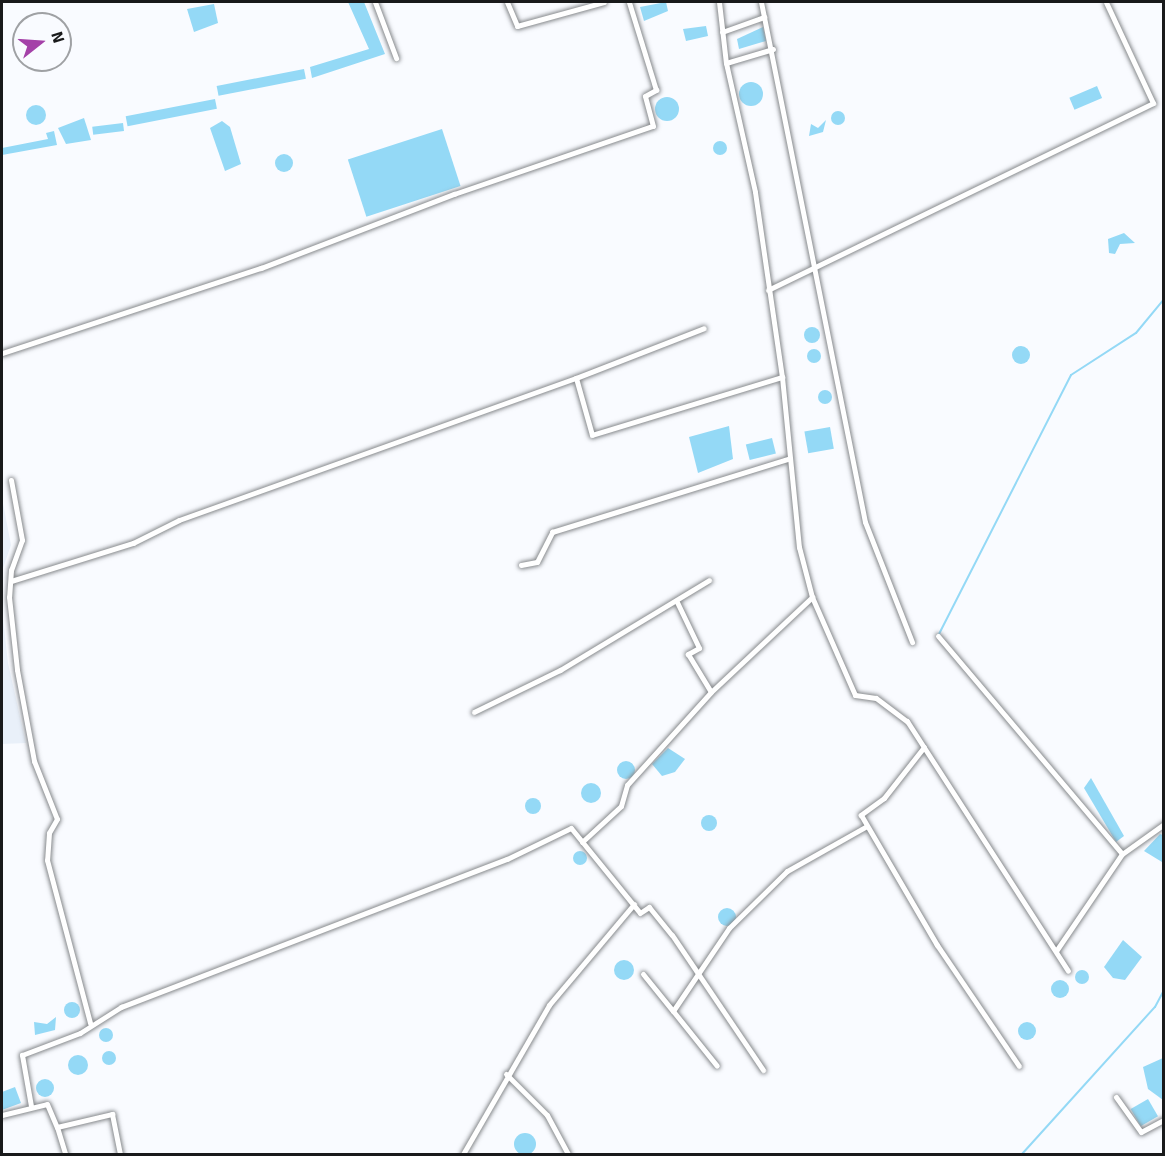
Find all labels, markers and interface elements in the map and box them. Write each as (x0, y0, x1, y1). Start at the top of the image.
north arrow (12, 12, 72, 72)
text: N (46, 29, 68, 46)

